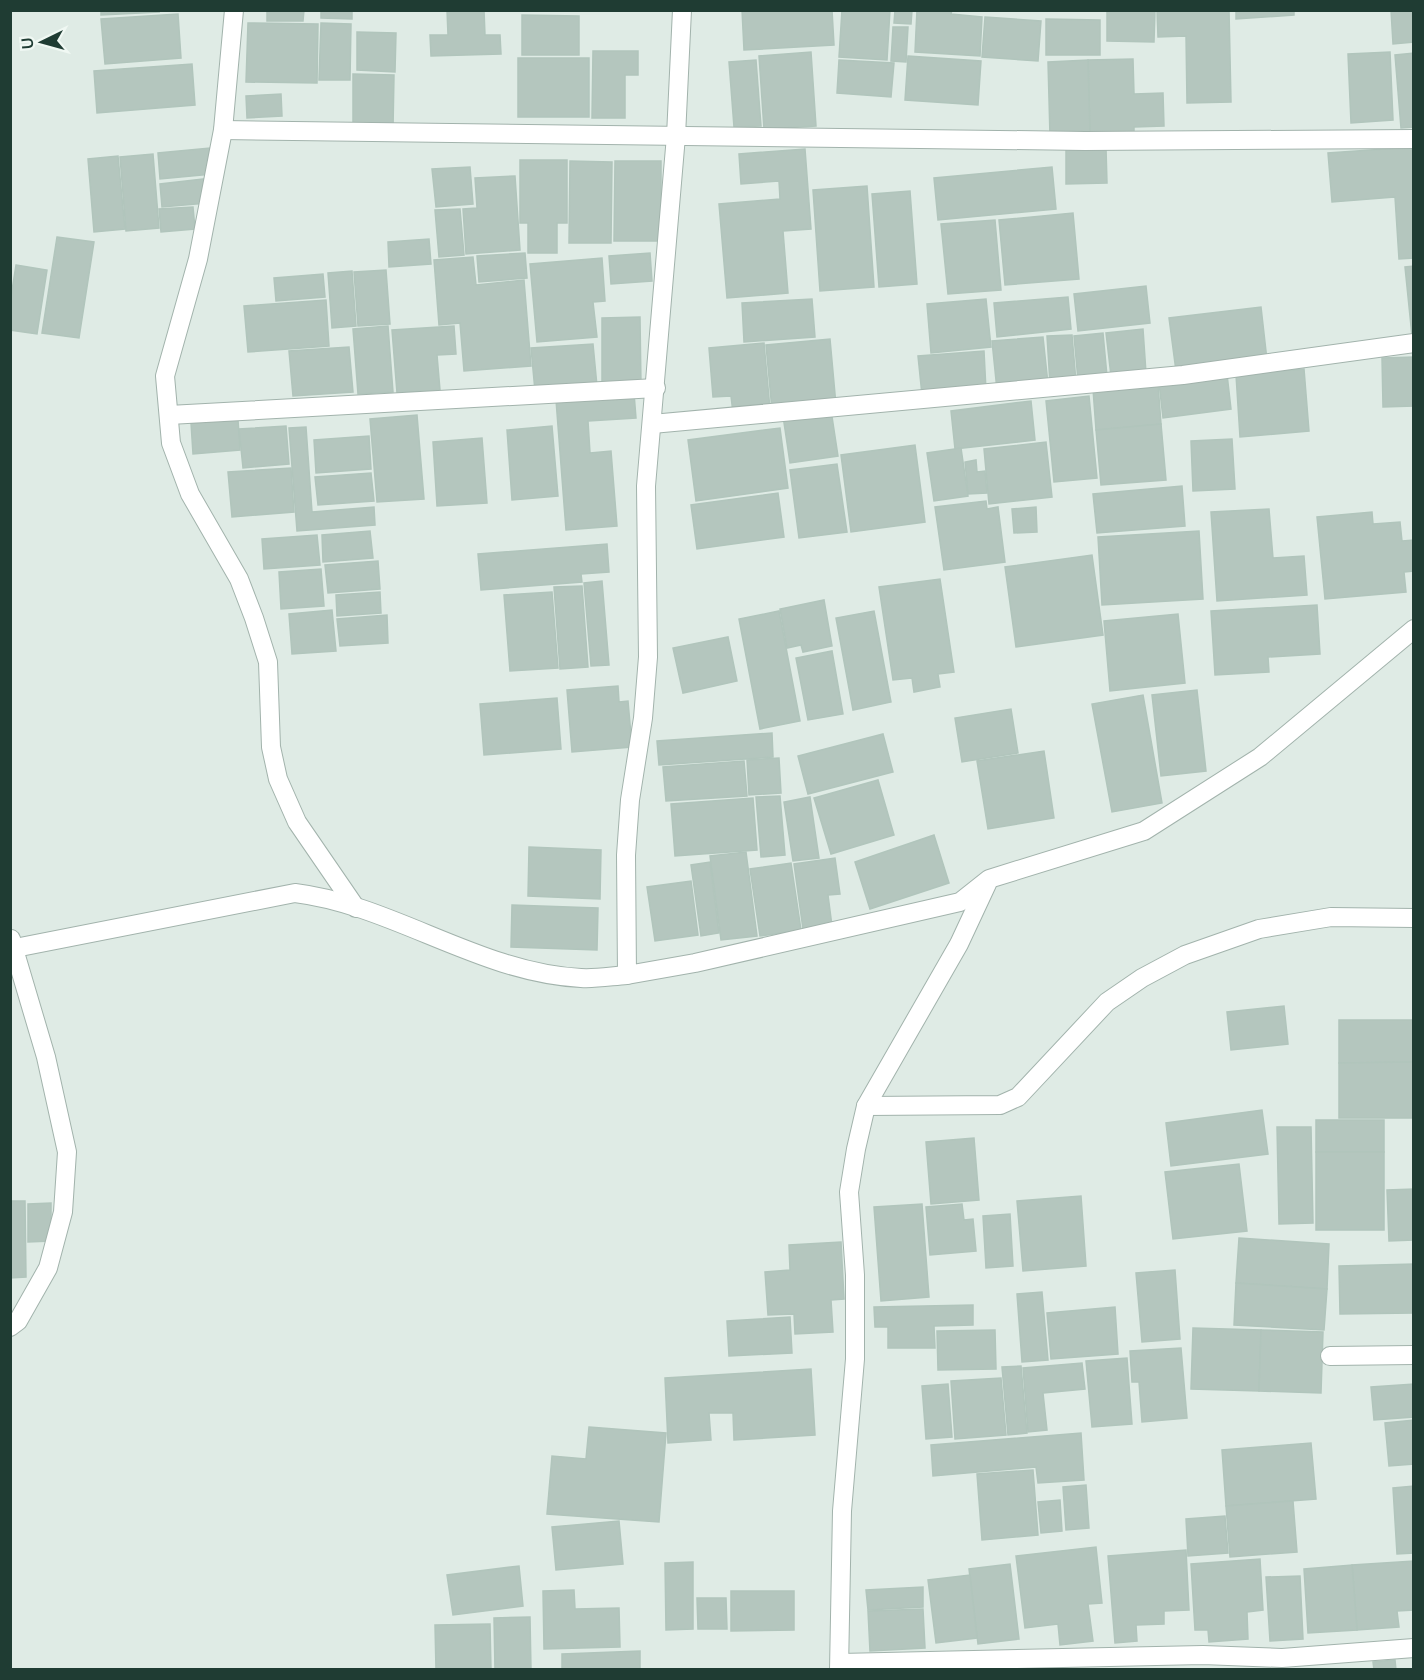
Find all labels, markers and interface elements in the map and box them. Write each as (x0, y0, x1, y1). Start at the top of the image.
north arrow (12, 12, 72, 72)
text: U (17, 36, 40, 50)

